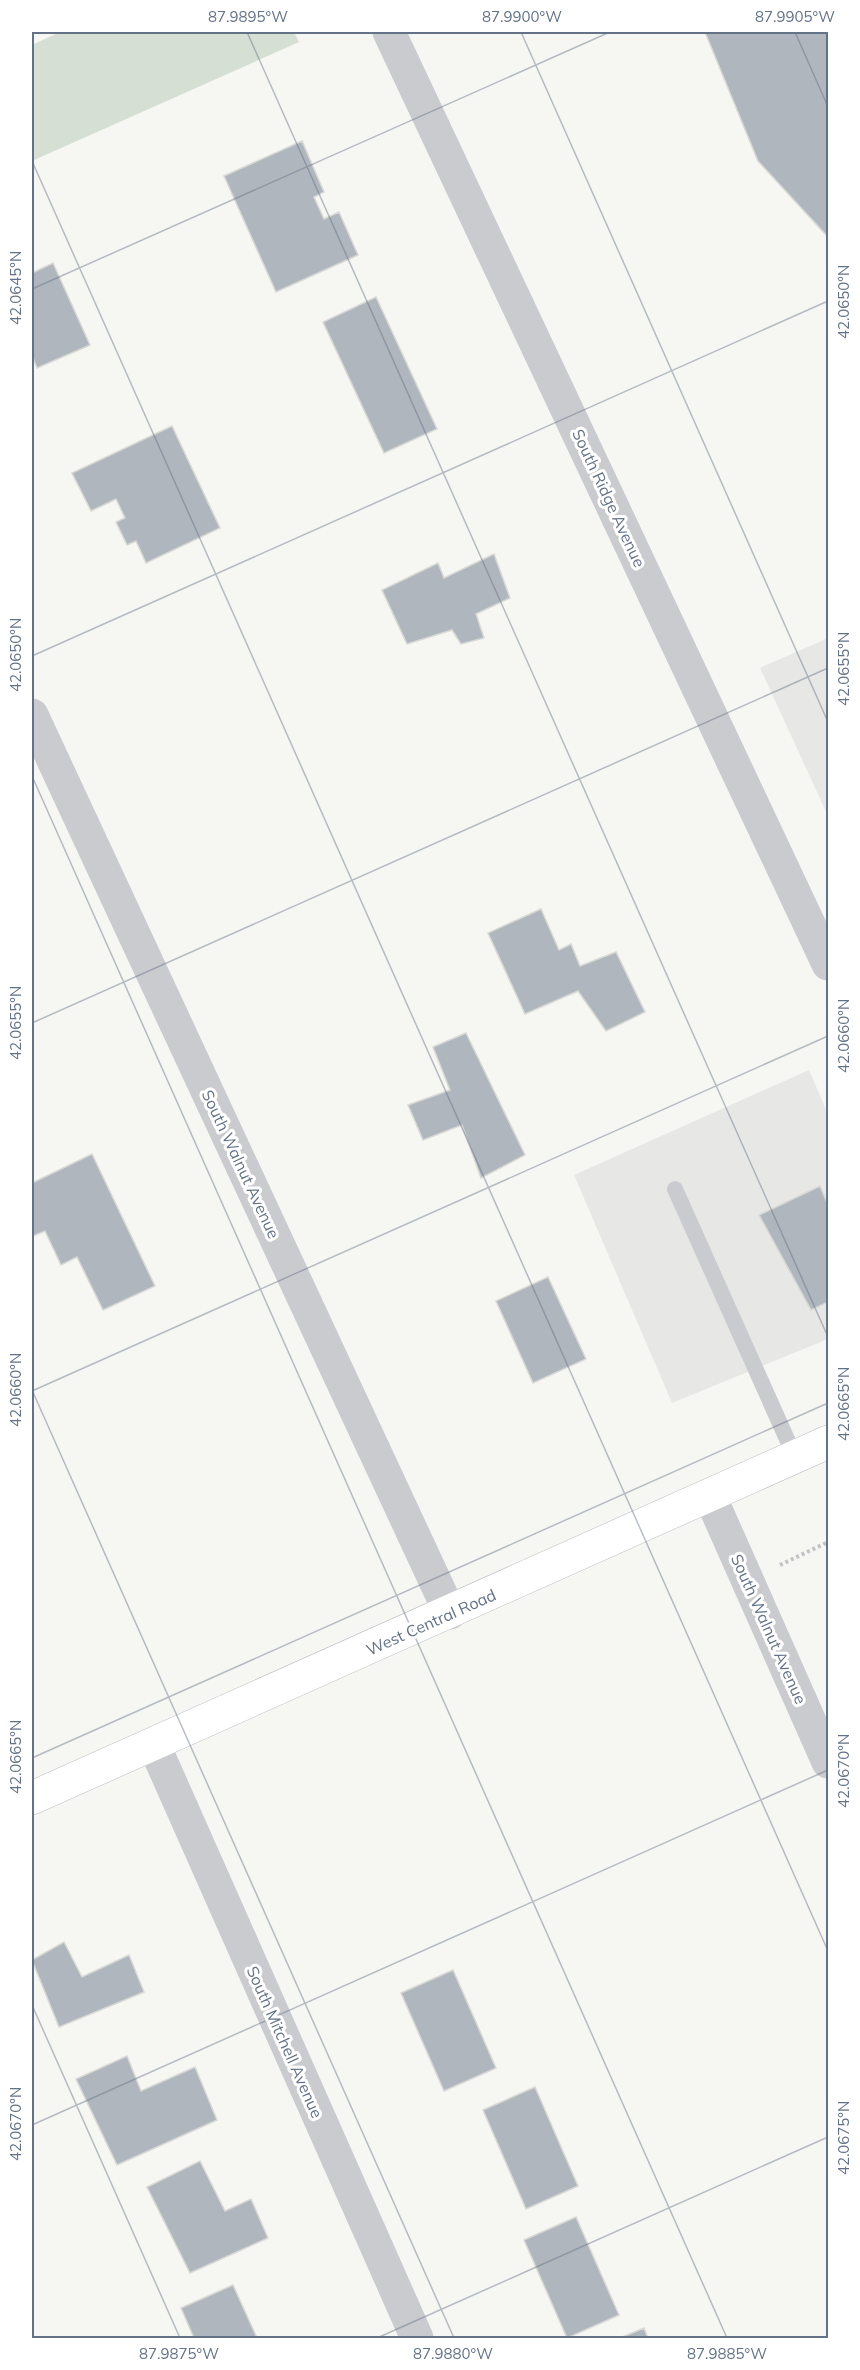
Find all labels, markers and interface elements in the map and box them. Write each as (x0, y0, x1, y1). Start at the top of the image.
text: 87.9895°W (208, 7, 288, 26)
text: 87.9900°W (482, 7, 562, 26)
text: 87.9905°W (755, 7, 835, 26)
text: 42.0645°N (6, 251, 25, 325)
text: 42.0650°N (834, 265, 853, 339)
street label: South Ridge Avenue (568, 426, 650, 570)
text: 42.0650°N (6, 618, 25, 692)
text: 42.0655°N (834, 632, 853, 706)
text: 42.0655°N (6, 986, 25, 1060)
text: 42.0660°N (834, 999, 853, 1073)
street label: South Walnut Avenue (198, 1086, 284, 1242)
text: 42.0660°N (6, 1353, 25, 1427)
text: 42.0665°N (834, 1367, 853, 1441)
street label: South Walnut Avenue (727, 1551, 811, 1707)
street label: West Central Road (363, 1584, 499, 1660)
text: 42.0665°N (6, 1720, 25, 1794)
text: 42.0670°N (834, 1734, 853, 1808)
street label: South Mitchell Avenue (242, 1963, 328, 2121)
text: 42.0670°N (6, 2087, 25, 2161)
text: 42.0675°N (834, 2101, 853, 2175)
text: 87.9875°W (139, 2344, 219, 2363)
text: 87.9880°W (413, 2344, 493, 2363)
text: 87.9885°W (687, 2344, 767, 2363)

